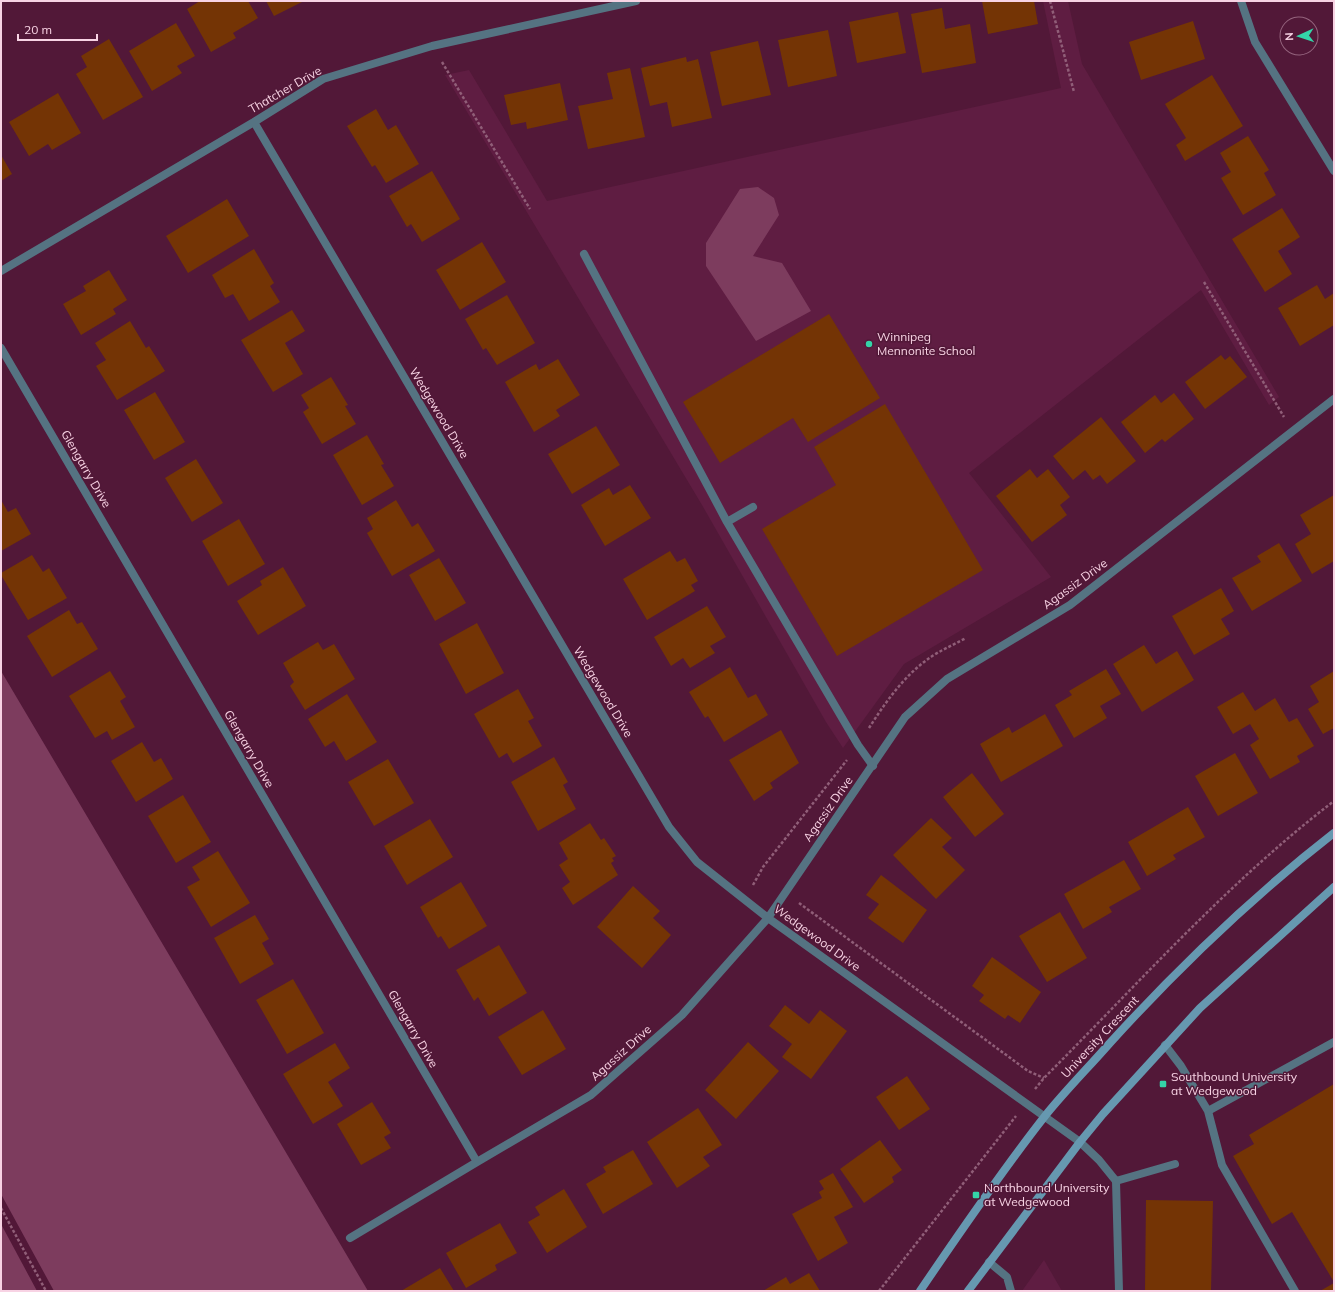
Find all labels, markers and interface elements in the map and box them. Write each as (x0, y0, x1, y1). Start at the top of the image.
scale bar (18, 16, 97, 42)
north arrow (1279, 16, 1319, 56)
text: 20 m (24, 22, 52, 37)
text: N (1282, 32, 1296, 41)
street label: Thatcher Drive (246, 63, 324, 116)
place label: Winnipeg Mennonite School (877, 329, 975, 358)
marker: Winnipeg Mennonite School (864, 339, 874, 349)
street label: Wedgewood Drive (406, 365, 472, 461)
street label: Glengarry Drive (58, 427, 115, 510)
street label: Agassiz Drive (1039, 555, 1110, 612)
street label: Wedgewood Drive (570, 644, 636, 740)
street label: Glengarry Drive (221, 707, 278, 790)
street label: Agassiz Drive (800, 773, 856, 844)
street label: Wedgewood Drive (771, 901, 864, 974)
street label: Glengarry Drive (385, 987, 442, 1070)
street label: University Crescent (1058, 992, 1142, 1081)
street label: Agassiz Drive (587, 1022, 654, 1084)
place label: Southbound University at Wedgewood (1171, 1069, 1298, 1098)
marker: Southbound University at Wedgewood (1158, 1079, 1168, 1089)
place label: Northbound University at Wedgewood (984, 1180, 1110, 1209)
marker: Northbound University at Wedgewood (971, 1190, 981, 1200)

